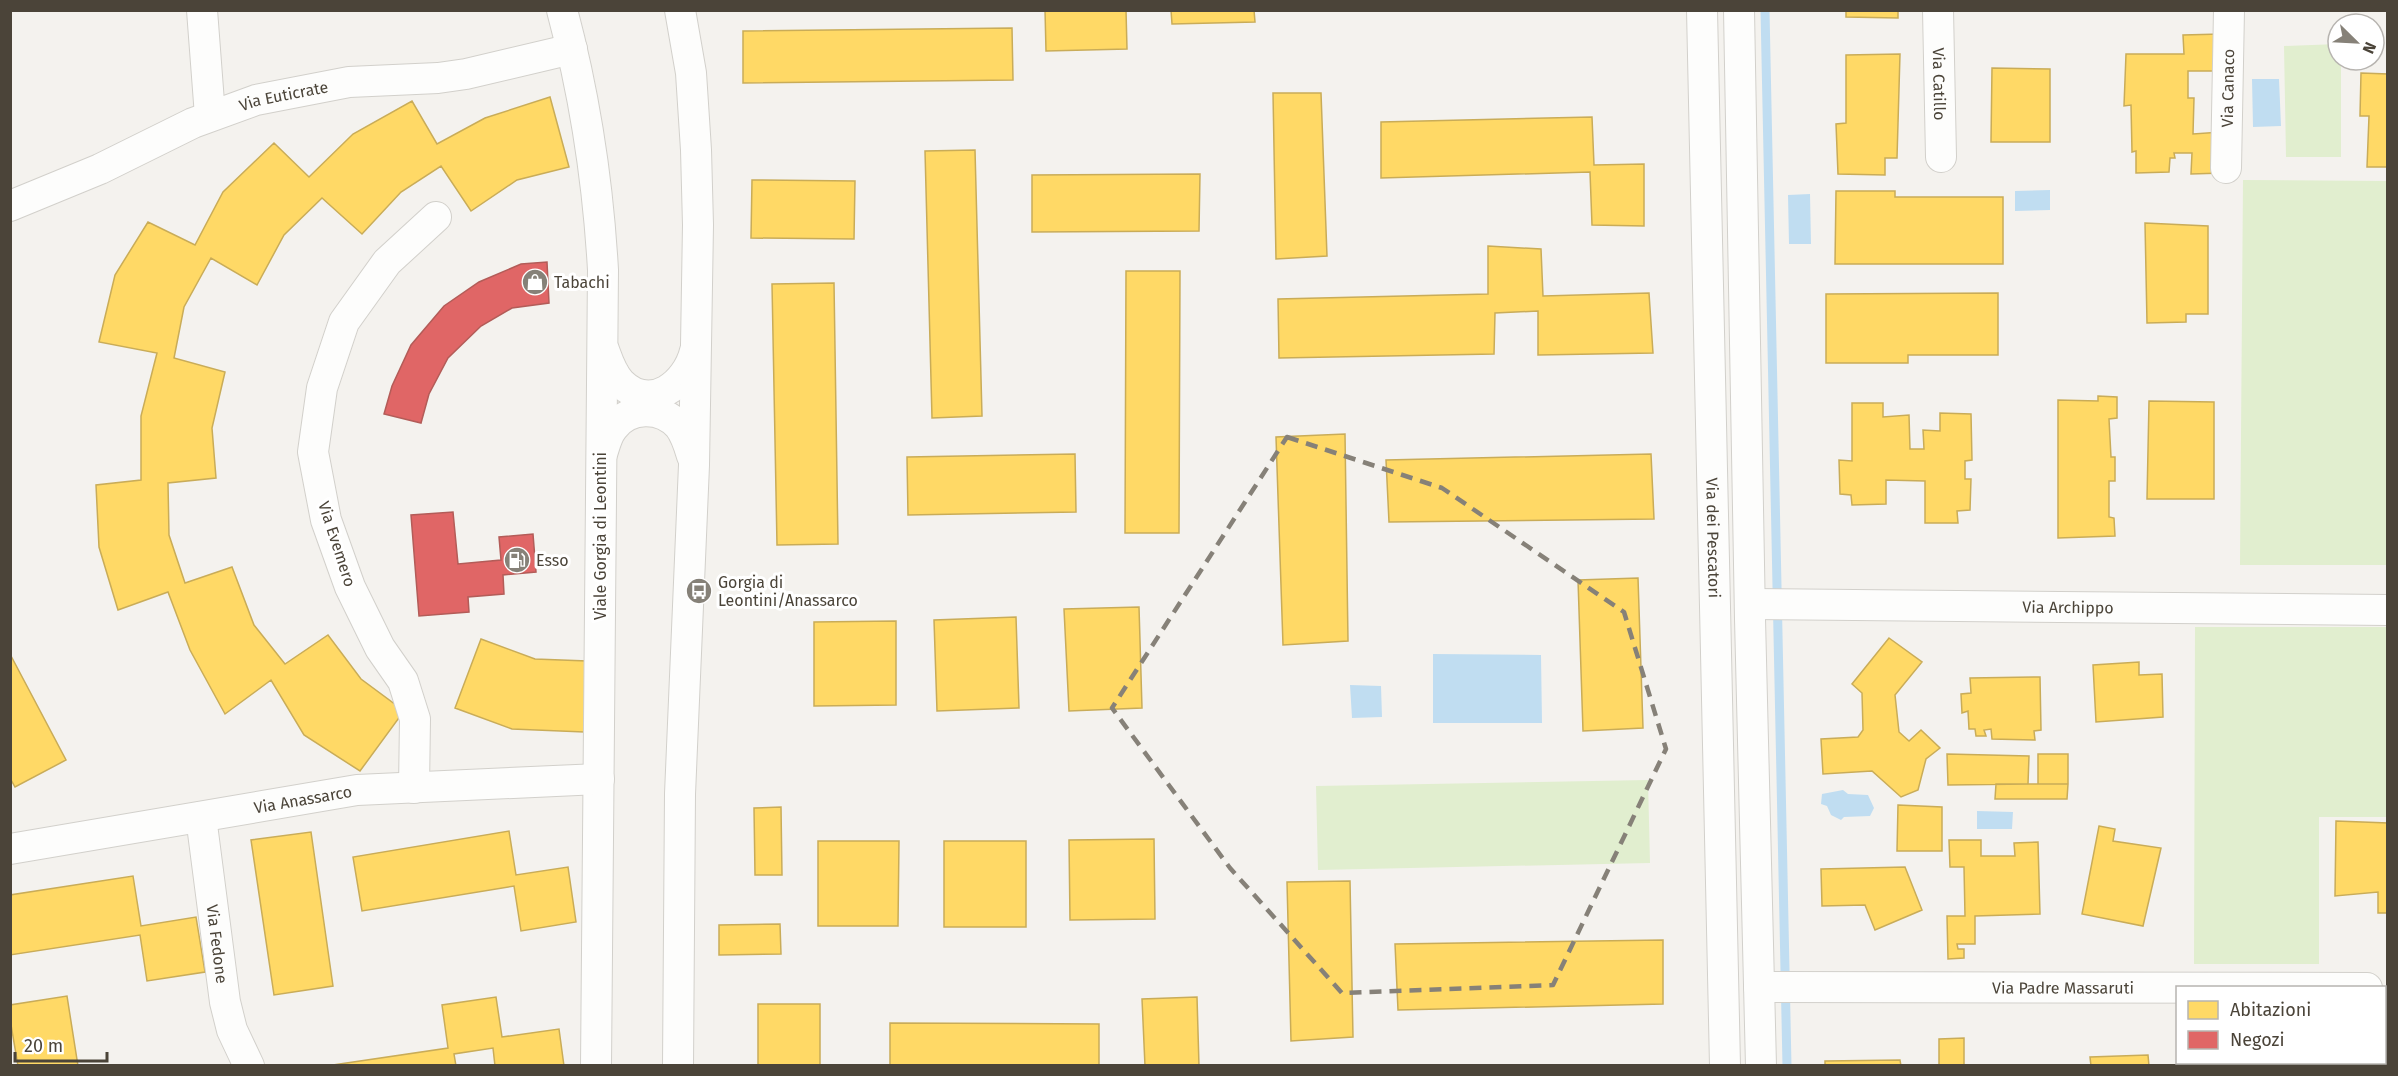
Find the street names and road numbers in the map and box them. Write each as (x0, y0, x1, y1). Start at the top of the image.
street label: Via Catillo (1929, 47, 1950, 121)
street label: Via Canaco (2217, 48, 2238, 128)
street label: Via Euticrate (236, 77, 330, 115)
street label: Viale Gorgia di Leontini (591, 452, 610, 620)
street label: Via dei Pescatori (1703, 478, 1724, 598)
street label: Via Evemero (314, 499, 360, 589)
street label: Via Archippo (2022, 597, 2114, 617)
street label: Via Anassarco (252, 782, 353, 817)
street label: Via Fedone (203, 903, 232, 985)
street label: Via Padre Massaruti (1992, 978, 2134, 997)

